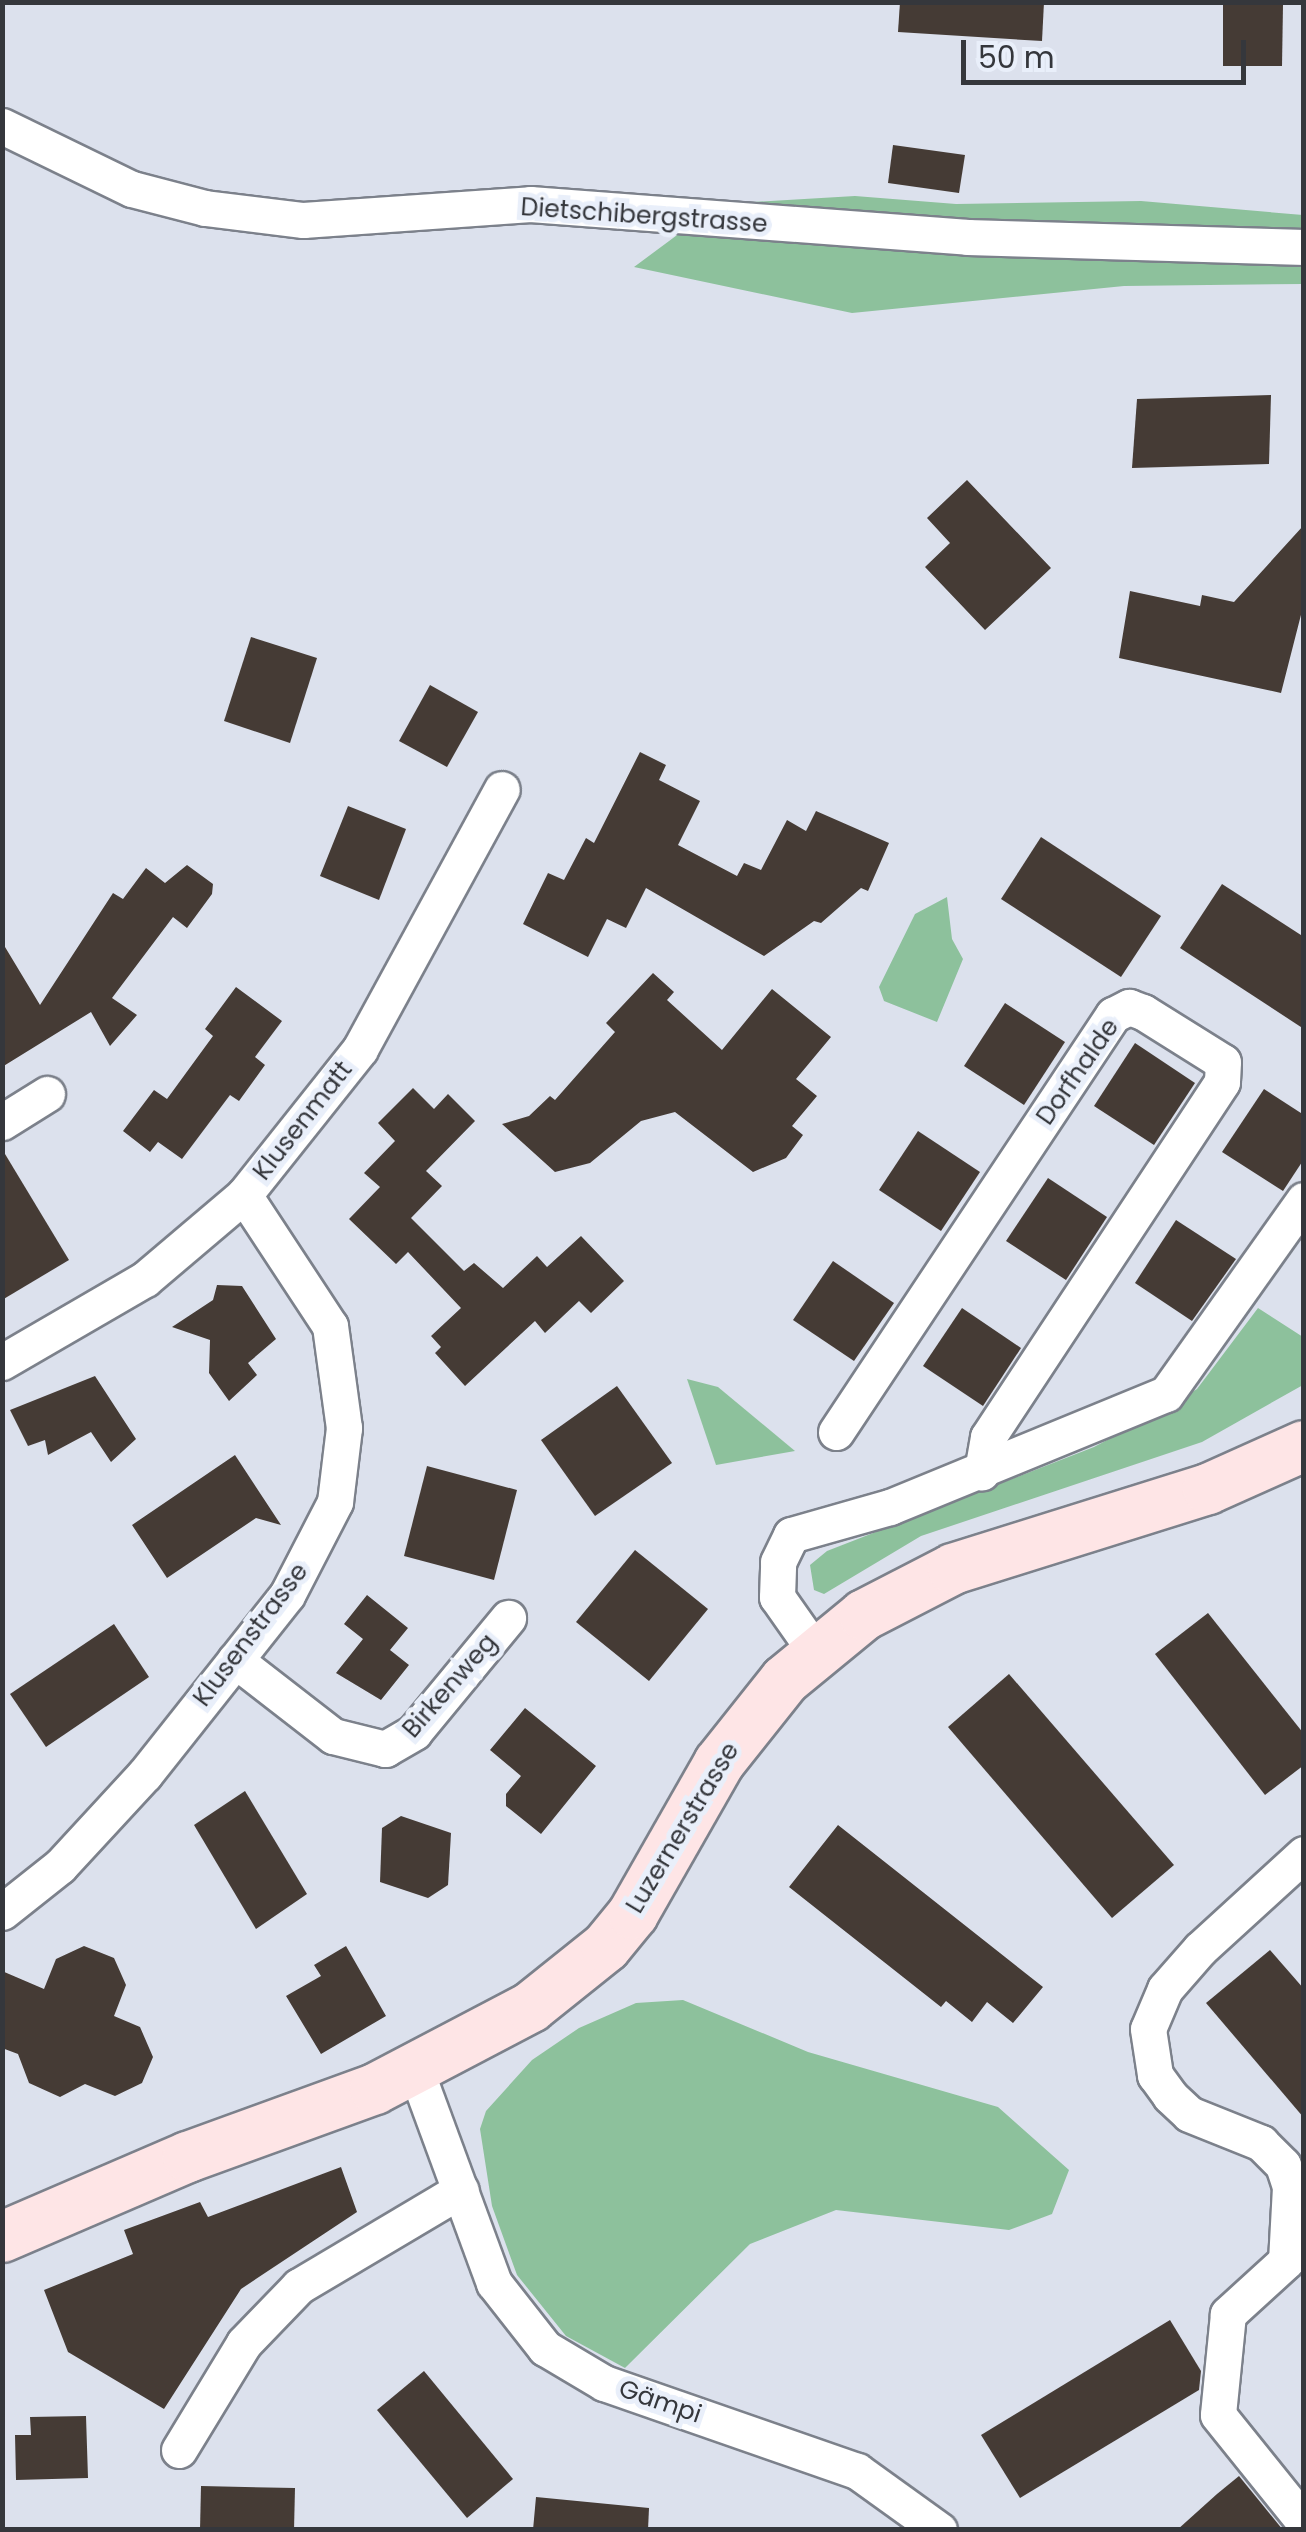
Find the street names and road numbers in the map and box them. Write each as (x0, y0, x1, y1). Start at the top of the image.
street label: Dietschibergstrasse (520, 192, 768, 240)
street label: Dorfhalde (1031, 1013, 1125, 1131)
street label: Klusenmatt (247, 1056, 359, 1186)
street label: Klusenstrasse (187, 1557, 315, 1713)
street label: Birkenweg (397, 1628, 503, 1744)
street label: Luzernerstrasse (620, 1737, 746, 1919)
street label: Gämpi (615, 2374, 705, 2430)

